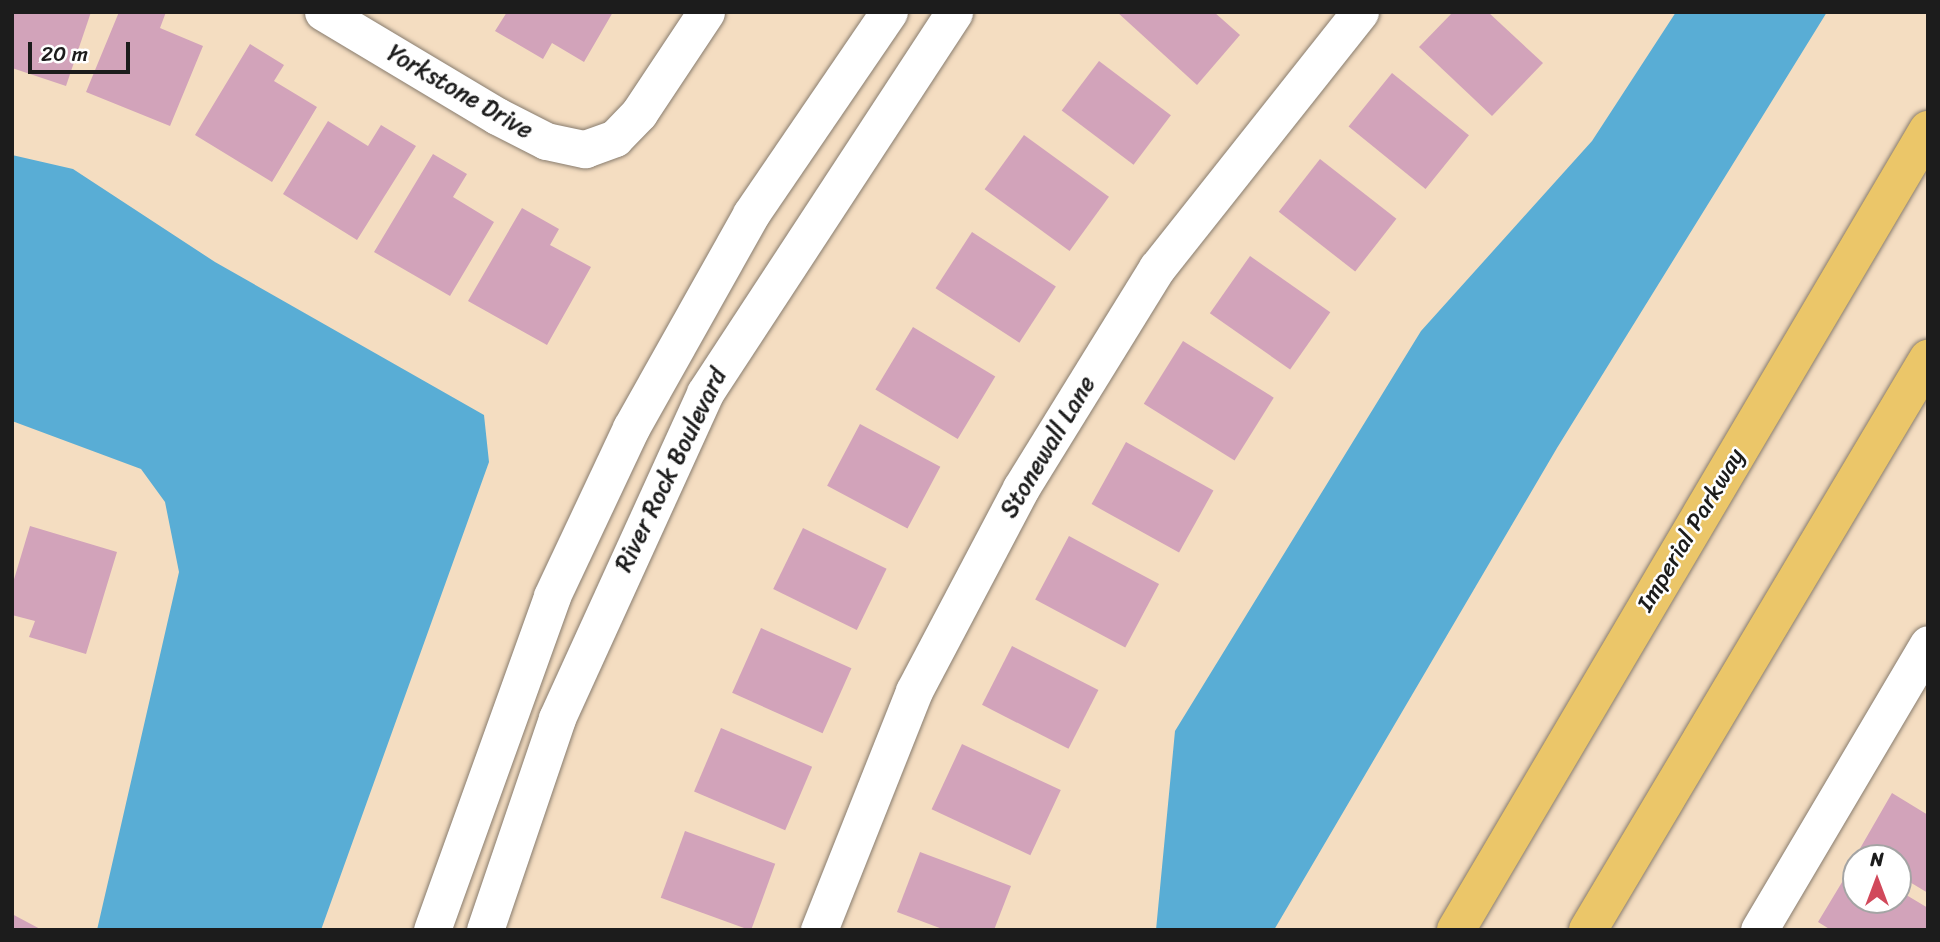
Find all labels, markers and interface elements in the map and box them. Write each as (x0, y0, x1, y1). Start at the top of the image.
scale bar (32, 28, 133, 72)
text: 20 m (41, 35, 88, 73)
street label: Yorkstone Drive (382, 39, 538, 145)
street label: River Rock Boulevard (609, 364, 733, 576)
street label: Stonewall Lane (994, 371, 1102, 523)
street label: Imperial Parkway (1631, 443, 1751, 617)
text: N (1870, 843, 1884, 876)
north arrow (1842, 844, 1912, 914)

